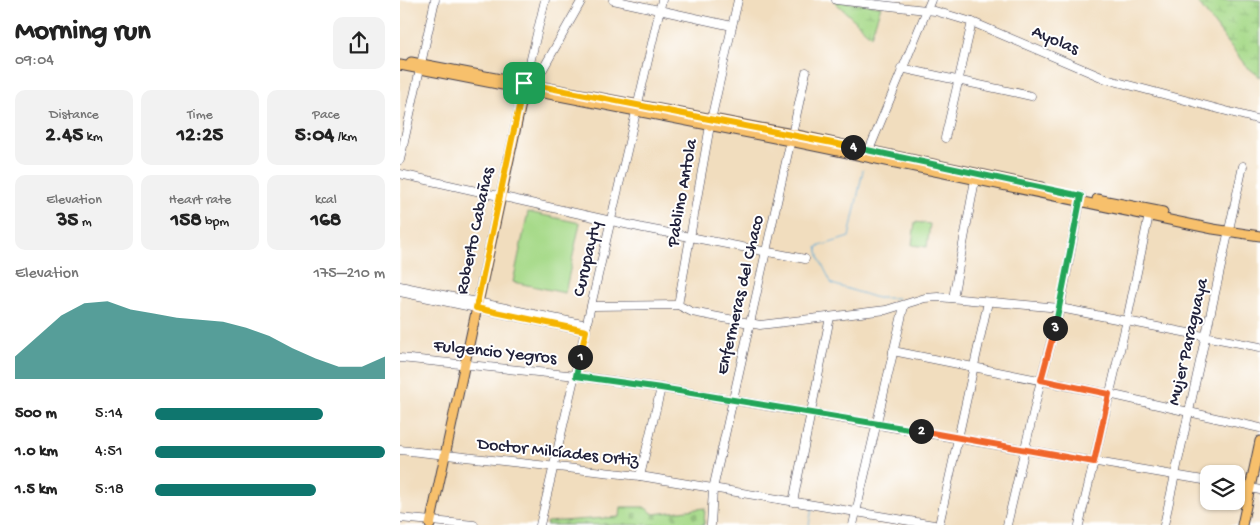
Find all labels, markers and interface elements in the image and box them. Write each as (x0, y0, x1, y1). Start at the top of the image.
text: Morning run (15, 16, 150, 49)
button: share (333, 17, 385, 69)
street label: Ayolas (1028, 22, 1083, 61)
text: 09:04 (15, 52, 54, 71)
pin (503, 62, 545, 104)
icon: arrive (510, 69, 538, 97)
text: Distance (49, 107, 99, 124)
text: Time (187, 107, 213, 124)
text: Pace (312, 107, 340, 124)
text: 2.45 (45, 124, 83, 149)
text: 12:25 (177, 124, 223, 149)
text: 5:04 (295, 124, 334, 149)
text: km (83, 129, 103, 146)
text: /km (334, 129, 357, 146)
pin: 4 (840, 134, 866, 160)
street label: Pablino Antola (663, 136, 703, 250)
text: 4 (850, 139, 857, 156)
street label: Roberto Cabañas (452, 164, 500, 296)
text: Elevation (46, 192, 102, 209)
text: Heart rate (169, 192, 231, 209)
text: kcal (315, 192, 337, 209)
text: 35 (56, 209, 78, 234)
text: 158 (171, 209, 202, 234)
text: 168 (311, 209, 341, 234)
street label: Enfermeras del Chaco (712, 213, 770, 377)
text: m (78, 214, 92, 231)
text: bpm (202, 214, 229, 231)
street label: Curupayty (569, 219, 607, 299)
text: Elevation (15, 265, 79, 284)
text: 175–210 m (313, 265, 385, 284)
street label: Mujer Paraguaya (1164, 275, 1214, 408)
pin: 3 (1042, 316, 1068, 340)
text: 3 (1052, 320, 1059, 337)
street label: Fulgencio Yegros (431, 336, 559, 370)
pin: 1 (568, 344, 592, 370)
text: 1 (578, 349, 583, 366)
text: 500 m (15, 405, 57, 424)
text: 5:14 (95, 405, 122, 424)
pin: 2 (908, 418, 934, 444)
text: 2 (918, 423, 925, 440)
street label: Doctor Milcíades Ortiz (475, 434, 641, 472)
text: 1.0 km (15, 443, 58, 462)
text: 4:51 (95, 443, 122, 462)
map controls (1200, 465, 1245, 510)
button: layers (1200, 465, 1245, 510)
text: 1.5 km (15, 481, 57, 500)
text: 5:18 (95, 481, 124, 500)

